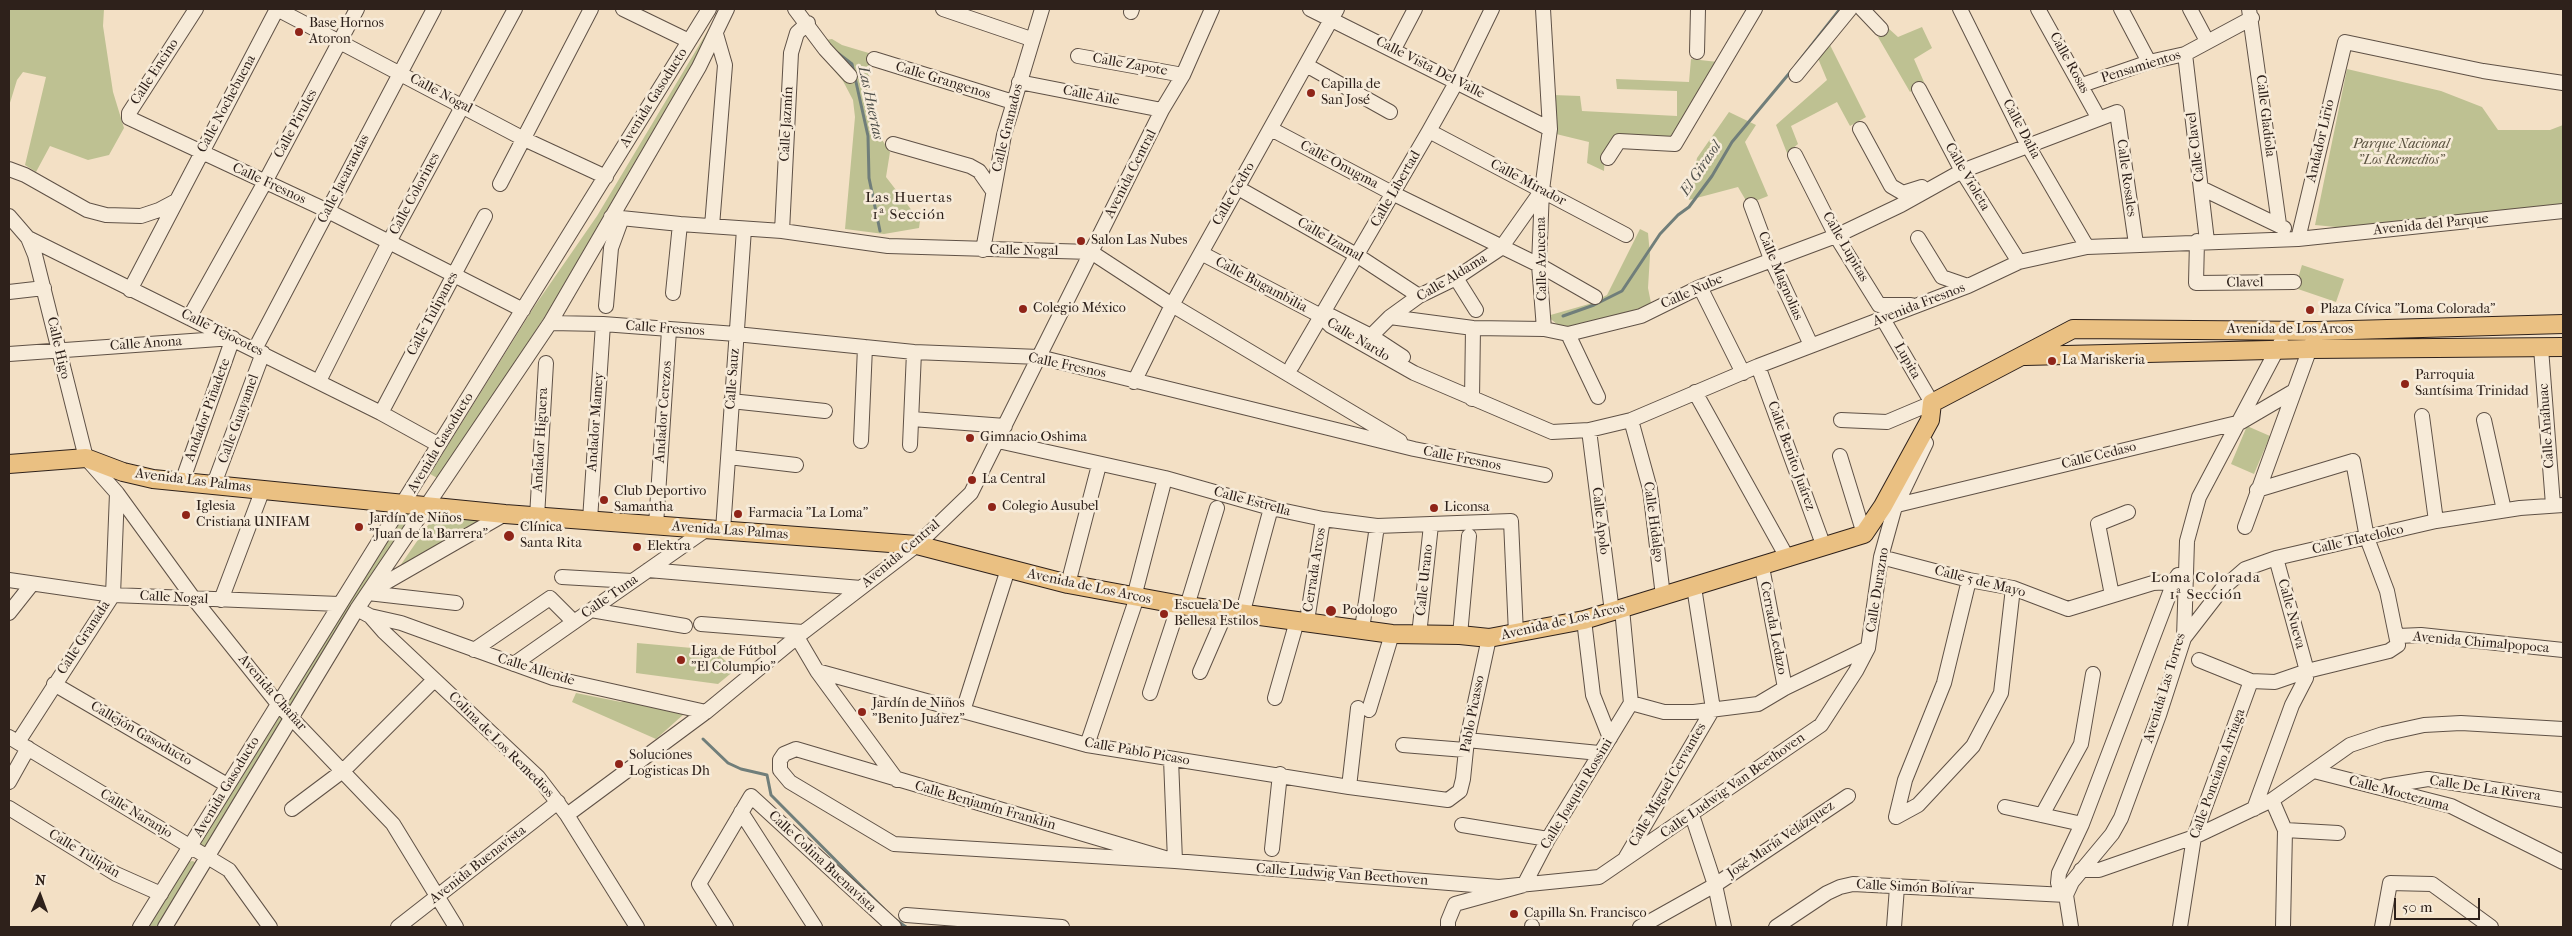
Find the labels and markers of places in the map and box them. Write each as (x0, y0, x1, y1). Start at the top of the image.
place label: Base Hornos Atoron (309, 16, 384, 48)
marker: Base Hornos Atoron (293, 26, 305, 38)
place label: Capilla de San José (1321, 77, 1380, 110)
marker: Capilla de San José (1305, 87, 1317, 99)
place label: Salon Las Nubes (1091, 233, 1187, 249)
marker: Salon Las Nubes (1075, 235, 1087, 247)
place label: Colegio México (1033, 301, 1126, 317)
place label: Plaza Cívica "Loma Colorada" (2320, 302, 2496, 318)
marker: Colegio México (1017, 303, 1029, 315)
marker: Plaza Cívica "Loma Colorada" (2304, 304, 2316, 316)
place label: La Mariskeria (2062, 353, 2145, 369)
marker: La Mariskeria (2046, 355, 2058, 367)
place label: Parroquia Santísima Trinidad (2415, 368, 2529, 401)
marker: Parroquia Santísima Trinidad (2399, 378, 2411, 390)
place label: Gimnacio Oshima (980, 430, 1087, 446)
marker: Gimnacio Oshima (964, 432, 976, 444)
place label: La Central (982, 472, 1046, 488)
marker: La Central (966, 474, 978, 486)
place label: Club Deportivo Samantha (614, 484, 706, 516)
marker: Club Deportivo Samantha (598, 494, 610, 506)
place label: Iglesia Cristiana UNIFAM (196, 499, 310, 532)
place label: Colegio Ausubel (1002, 499, 1099, 515)
place label: Liconsa (1444, 500, 1489, 516)
marker: Colegio Ausubel (986, 501, 998, 513)
marker: Liconsa (1428, 502, 1440, 514)
place label: Farmacia "La Loma" (748, 506, 868, 522)
marker: Farmacia "La Loma" (732, 508, 744, 520)
marker: Iglesia Cristiana UNIFAM (180, 509, 192, 521)
place label: Jardín de Niños "Juan de la Barrera" (369, 511, 488, 544)
place label: Clínica Santa Rita (520, 520, 582, 552)
marker: Jardín de Niños "Juan de la Barrera" (353, 521, 365, 533)
marker: Clínica Santa Rita (502, 529, 516, 543)
place label: Elektra (647, 539, 691, 555)
marker: Elektra (631, 541, 643, 553)
place label: Escuela De Bellesa Estilos (1174, 598, 1258, 630)
place label: Podologo (1342, 603, 1397, 619)
marker: Podologo (1324, 604, 1338, 618)
marker: Escuela De Bellesa Estilos (1158, 608, 1170, 620)
place label: Liga de Fútbol "El Columpio" (691, 644, 777, 676)
marker: Liga de Fútbol "El Columpio" (675, 654, 687, 666)
place label: Jardín de Niños "Benito Juárez" (872, 696, 965, 729)
marker: Jardín de Niños "Benito Juárez" (856, 706, 868, 718)
place label: Soluciones Logisticas Dh (629, 748, 710, 780)
marker: Soluciones Logisticas Dh (613, 758, 625, 770)
place label: Capilla Sn. Francisco (1524, 906, 1647, 922)
marker: Capilla Sn. Francisco (1508, 908, 1520, 920)

